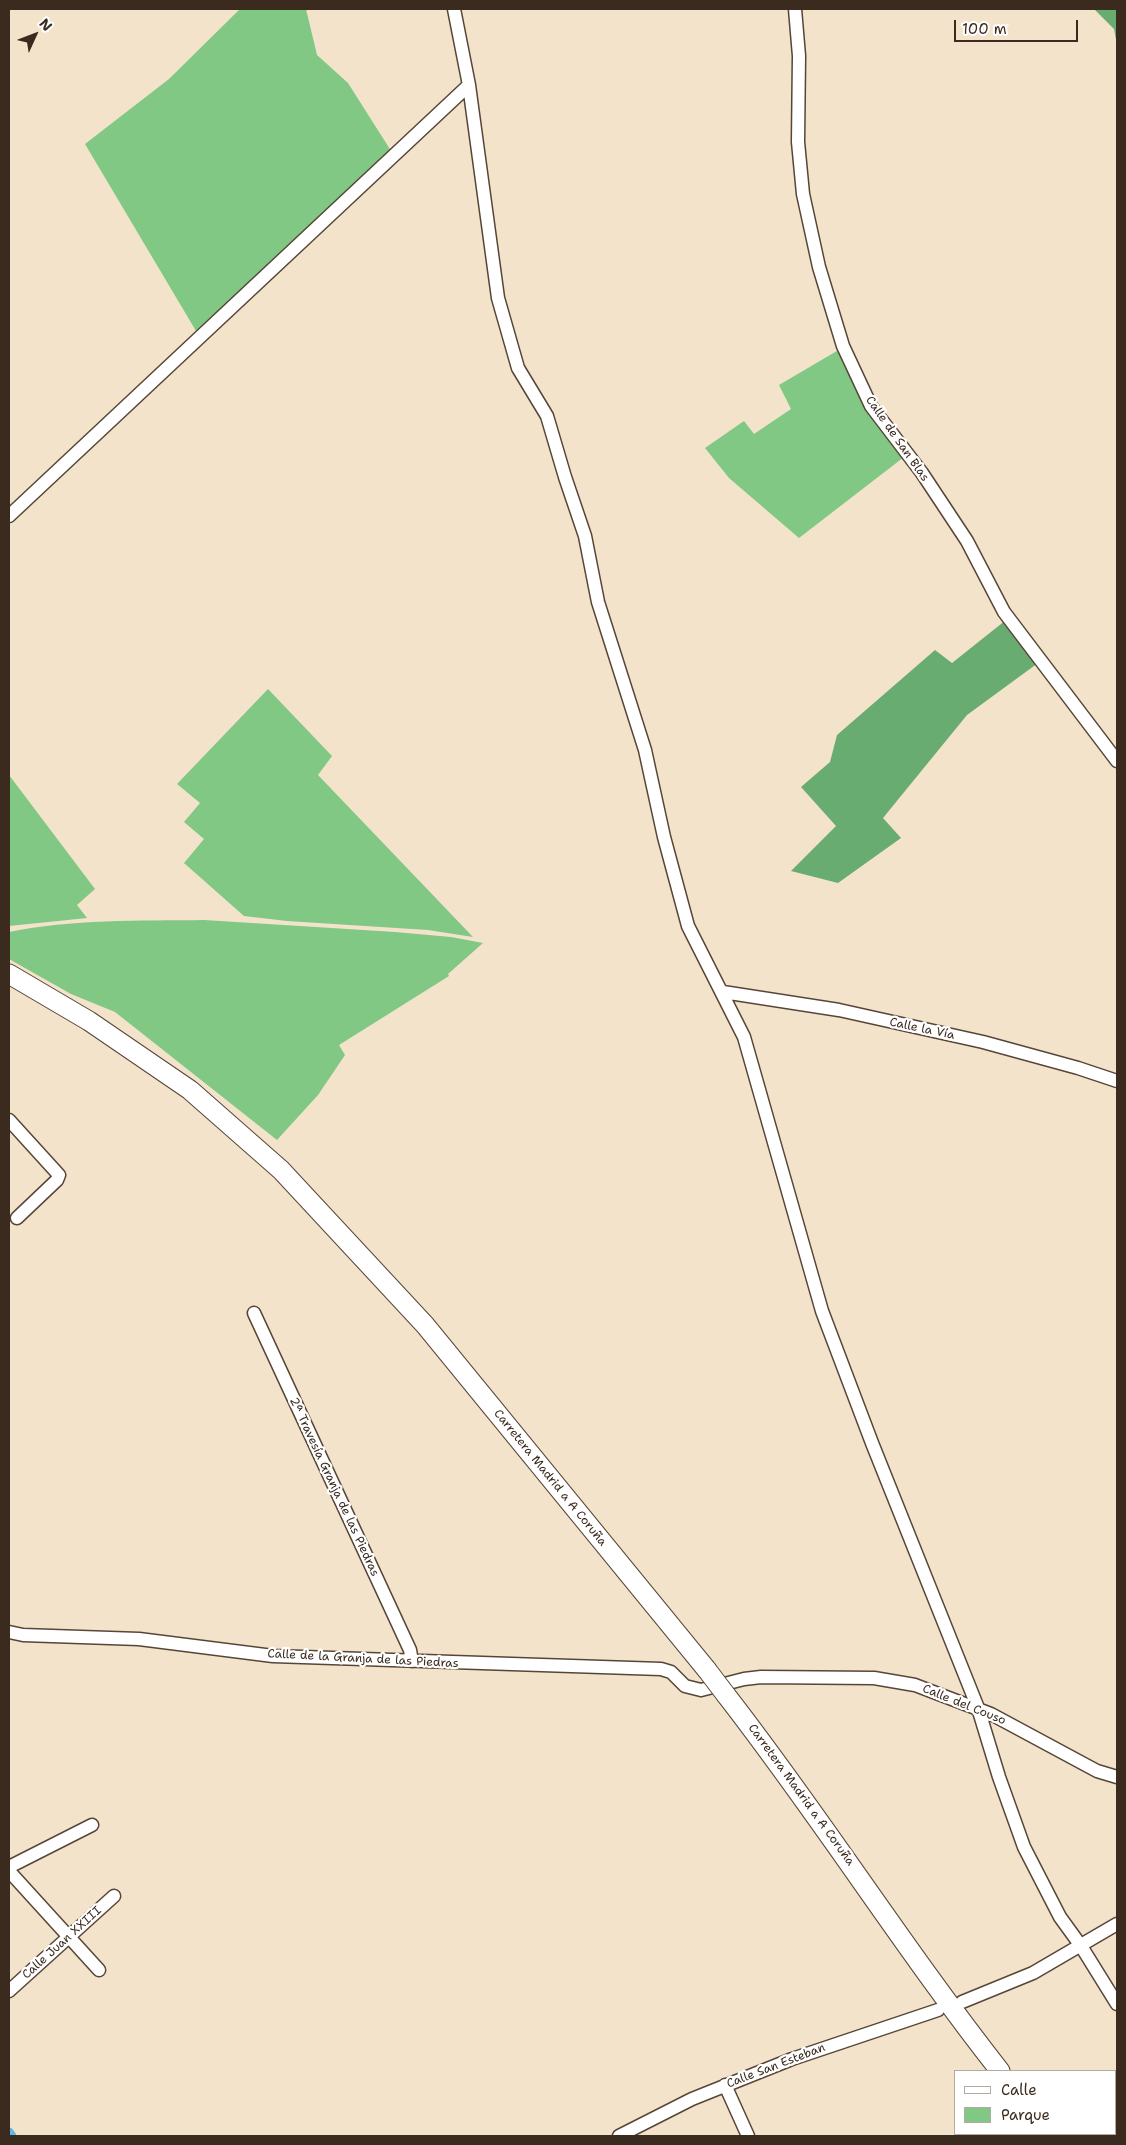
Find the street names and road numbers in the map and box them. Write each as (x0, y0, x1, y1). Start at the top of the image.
street label: Calle de San Blas (862, 394, 932, 484)
street label: Calle la Vía (888, 1015, 956, 1043)
street label: 2ª Travesía Granja de las Piedras (286, 1395, 382, 1579)
street label: Carretera Madrid a A Coruña (490, 1407, 610, 1549)
street label: Calle de la Granja de las Piedras (267, 1647, 459, 1671)
street label: Calle del Couso (920, 1682, 1008, 1728)
street label: Carretera Madrid a A Coruña (745, 1721, 857, 1869)
street label: Calle Juan XXIII (19, 1904, 105, 1982)
street label: Calle San Esteban (725, 2041, 827, 2091)

